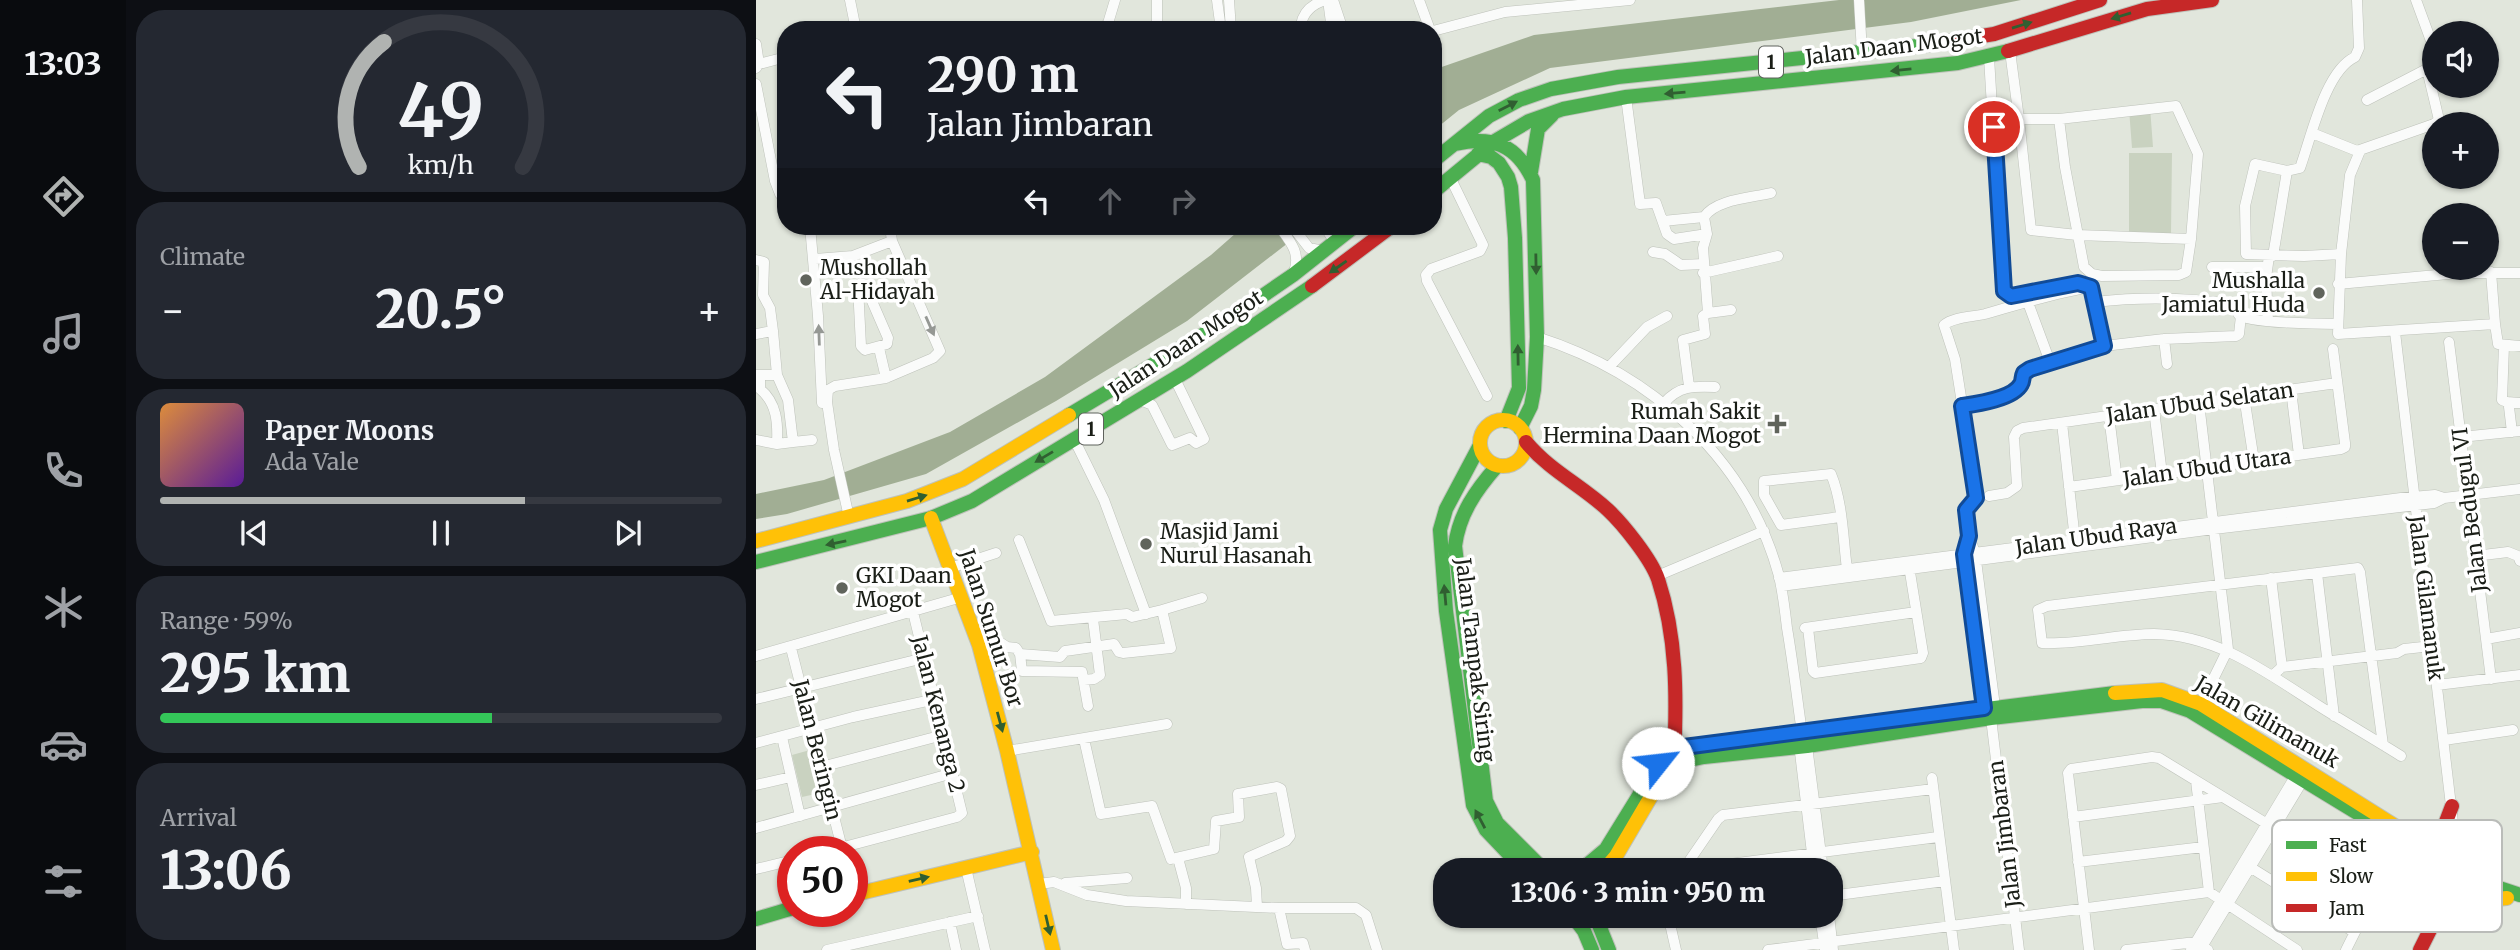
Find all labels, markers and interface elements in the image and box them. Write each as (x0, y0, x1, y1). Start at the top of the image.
one-way arrow (2110, 11, 2131, 21)
one-way arrow (2011, 19, 2032, 30)
map controls (2422, 21, 2499, 280)
button: sound (2422, 21, 2499, 98)
street label: Jalan Daan Mogot (1803, 22, 1984, 71)
text: 13:03 (24, 44, 102, 84)
text: 290 m (927, 44, 1079, 105)
road number: 1 (1759, 46, 1783, 78)
icon: left (812, 49, 903, 140)
text: 49 (398, 65, 484, 157)
one-way arrow (1890, 65, 1912, 76)
one-way arrow (1663, 87, 1685, 98)
pin (1964, 97, 2024, 157)
one-way arrow (1499, 100, 1519, 112)
text: Jalan Jimbaran (927, 105, 1153, 145)
icon: arrive (1975, 108, 2013, 146)
button: + (2422, 112, 2499, 189)
text: km/h (408, 149, 474, 181)
icon: directions (39, 172, 88, 221)
icon: left (1018, 182, 1056, 220)
icon: ahead (1091, 182, 1129, 220)
icon: right (1164, 182, 1202, 220)
button: − (2422, 203, 2499, 280)
text: Climate (160, 242, 245, 271)
one-way arrow (1530, 253, 1542, 275)
place label: Mushollah Al-Hidayah (819, 254, 935, 305)
one-way arrow (1329, 260, 1347, 274)
place label: Mushalla Jamiatul Huda (2160, 267, 2305, 318)
marker: Mushollah Al-Hidayah (798, 272, 814, 288)
text: 20.5° (375, 277, 507, 342)
street label: Jalan Daan Mogot (1103, 284, 1268, 404)
marker: Mushalla Jamiatul Huda (2311, 285, 2327, 301)
text: − (160, 287, 185, 334)
text: + (697, 287, 722, 334)
icon: music (39, 309, 88, 358)
one-way arrow (924, 316, 935, 337)
one-way arrow (814, 324, 825, 346)
one-way arrow (1512, 343, 1524, 365)
street label: Jalan Ubud Selatan (2103, 376, 2295, 429)
place label: Rumah Sakit Hermina Daan Mogot (1543, 398, 1761, 449)
text: Paper Moons (265, 414, 434, 447)
road number: 1 (1079, 414, 1103, 444)
marker: Rumah Sakit Hermina Daan Mogot (1767, 414, 1787, 434)
street label: Jalan Bedugul VI (2446, 426, 2493, 595)
street label: Jalan Ubud Utara (2120, 442, 2293, 493)
icon: phone (39, 446, 88, 495)
text: Ada Vale (265, 447, 359, 476)
one-way arrow (1035, 451, 1054, 463)
one-way arrow (906, 493, 927, 503)
street label: Jalan Ubud Raya (2012, 512, 2179, 561)
street label: Jalan Gilamanuk (2403, 513, 2450, 683)
icon: previous (235, 514, 273, 552)
icon: pause (422, 514, 460, 552)
icon: next (609, 514, 647, 552)
place label: Masjid Jami Nurul Hasanah (1160, 518, 1312, 569)
marker: Masjid Jami Nurul Hasanah (1138, 536, 1154, 552)
one-way arrow (825, 538, 847, 549)
street label: Jalan Sumur Bor (953, 544, 1030, 710)
street label: Jalan Tampak Siring (1449, 555, 1501, 764)
place label: GKI Daan Mogot (856, 562, 952, 613)
marker: GKI Daan Mogot (834, 580, 850, 596)
icon: climate (39, 583, 88, 632)
one-way arrow (1439, 583, 1450, 605)
text: Range · 59% (160, 606, 293, 635)
street label: Jalan Kenanga 2 (906, 631, 971, 795)
text: 295 km (160, 641, 350, 706)
street label: Jalan Gilimanuk (2189, 669, 2345, 774)
street label: Jalan Beringin (787, 676, 848, 823)
one-way arrow (995, 712, 1005, 733)
icon: car (39, 720, 88, 769)
position arrow (1621, 726, 1695, 800)
street label: Jalan Jimbaran (1982, 759, 2027, 910)
text: Arrival (160, 803, 237, 832)
one-way arrow (1474, 808, 1486, 828)
legend (2272, 820, 2502, 932)
text: Fast (2329, 833, 2367, 857)
speed limit sign: 50 (777, 836, 868, 927)
text: 13:06 (160, 838, 292, 903)
icon: filters (39, 857, 88, 906)
text: Slow (2329, 864, 2374, 888)
one-way arrow (908, 873, 930, 884)
text: 13:06 · 3 min · 950 m (1511, 876, 1765, 909)
text: Jam (2328, 896, 2365, 920)
one-way arrow (1043, 914, 1054, 936)

